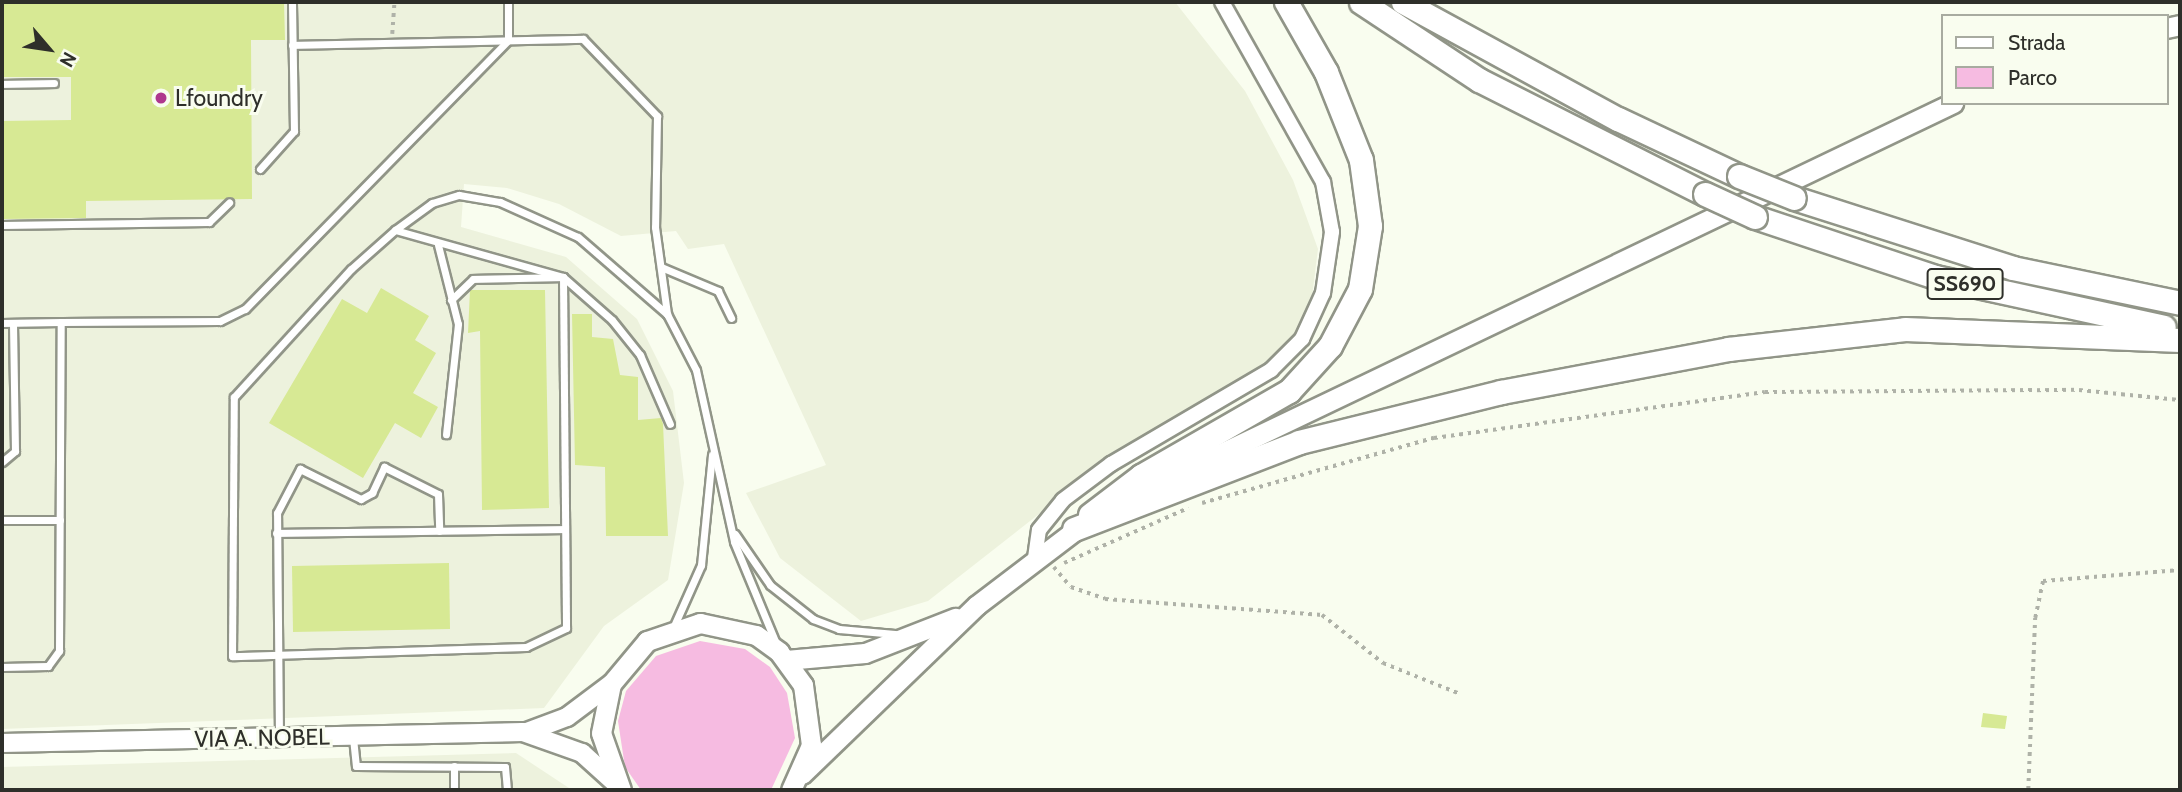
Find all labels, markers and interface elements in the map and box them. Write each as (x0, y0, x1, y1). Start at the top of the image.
north arrow (14, 14, 84, 84)
legend (1940, 14, 2168, 105)
text: Strada (2008, 30, 2065, 55)
text: N (54, 48, 81, 71)
text: Parco (2008, 65, 2057, 90)
place label: Lfoundry (175, 84, 263, 112)
marker: Lfoundry (153, 90, 169, 106)
road number: SS690 (1926, 266, 2004, 302)
street label: VIA A. NOBEL (194, 723, 330, 753)

